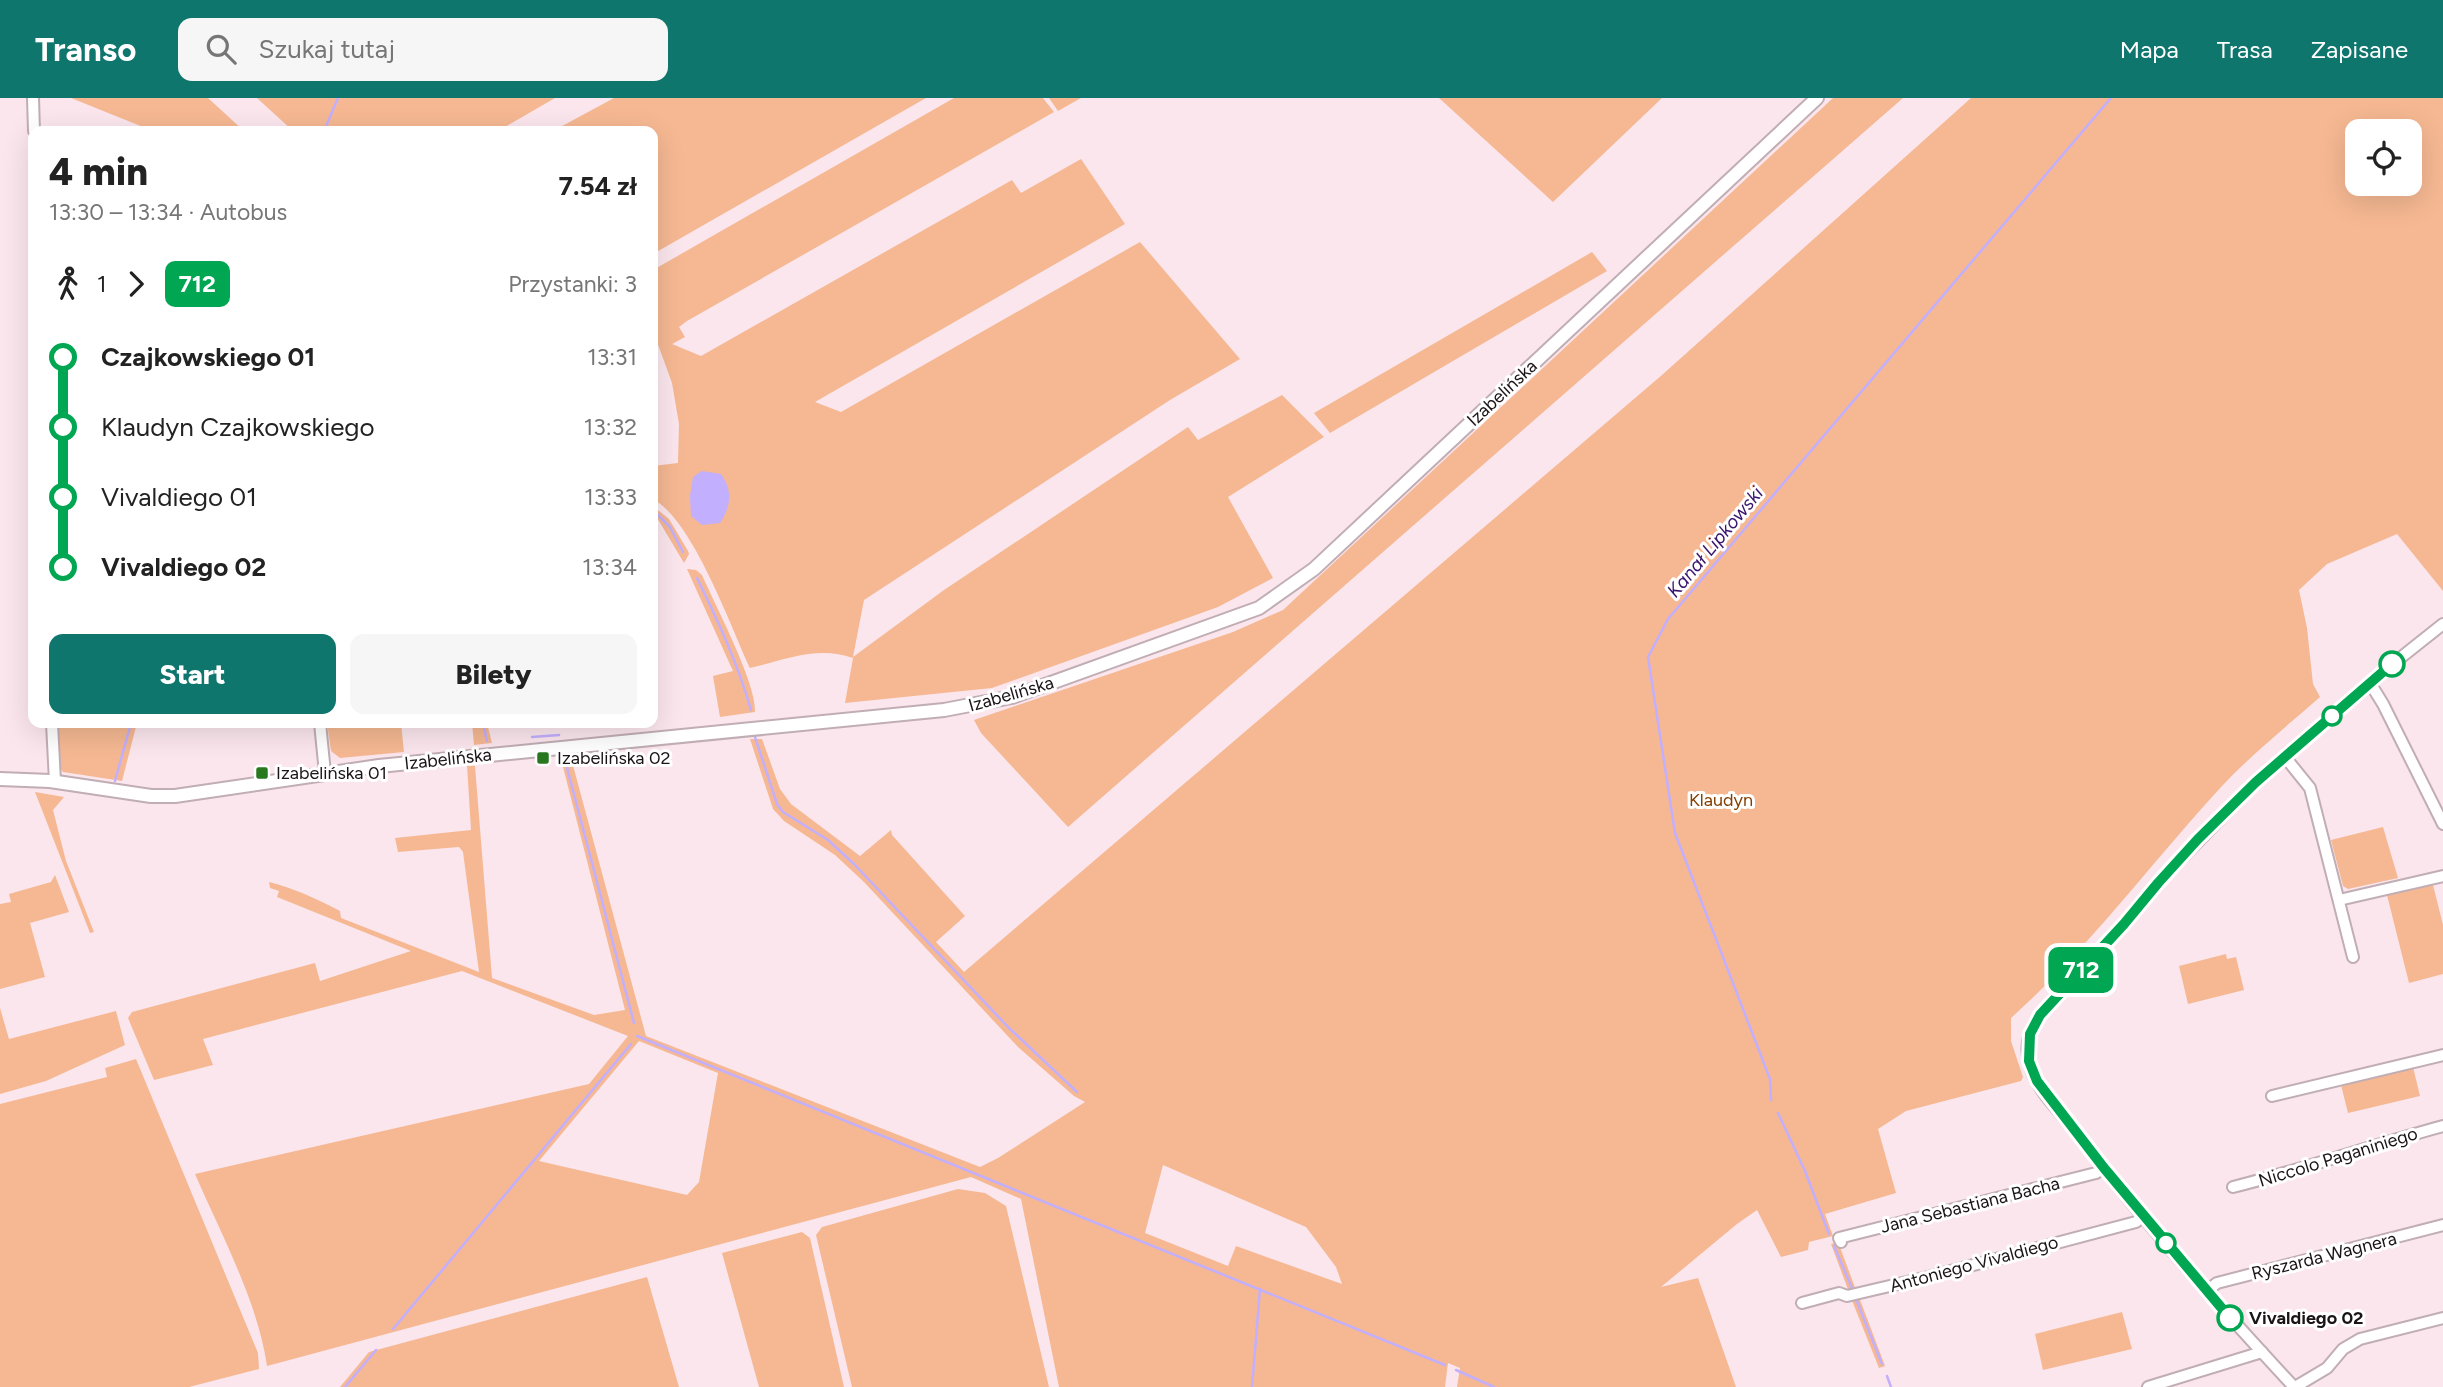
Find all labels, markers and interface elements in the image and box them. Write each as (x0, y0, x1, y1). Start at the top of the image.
search box (178, 18, 668, 81)
text: Transo (35, 30, 136, 69)
icon: search (202, 30, 240, 68)
text: Szukaj tutaj (258, 33, 395, 65)
text: Mapa (2120, 35, 2179, 64)
text: Trasa (2217, 35, 2273, 64)
text: Zapisane (2311, 35, 2408, 64)
map controls (2345, 119, 2422, 196)
button: locate (2345, 119, 2422, 196)
text: 4 min (49, 149, 148, 195)
text: 7.54 zł (559, 170, 637, 202)
text: 13:30 – 13:34 · Autobus (49, 198, 287, 226)
icon: walk (49, 265, 87, 303)
icon: forward (117, 265, 155, 303)
text: 712 (179, 269, 216, 298)
text: 1 (97, 270, 107, 298)
text: Przystanki: 3 (508, 270, 637, 298)
text: Czajkowskiego 01 (101, 341, 315, 373)
text: 13:31 (587, 343, 637, 371)
street label: Izabelińska (1462, 355, 1542, 431)
text: Klaudyn Czajkowskiego (101, 411, 375, 443)
text: 13:32 (584, 413, 637, 441)
text: Vivaldiego 01 (101, 481, 257, 513)
water label: Kanał Lipkowski (1662, 482, 1768, 602)
text: 13:33 (584, 483, 637, 511)
text: Vivaldiego 02 (101, 551, 266, 583)
text: 13:34 (582, 553, 637, 581)
button: Start (49, 634, 336, 714)
button: Bilety (350, 634, 637, 714)
unlabelled marker (2379, 651, 2405, 677)
street label: Izabelińska (966, 671, 1056, 717)
unlabelled marker (2322, 706, 2342, 726)
street label: Izabelińska (403, 743, 493, 775)
place label: Izabelińska 02 (557, 747, 671, 769)
marker: Izabelińska 02 (535, 750, 551, 766)
place label: Izabelińska 01 (276, 762, 387, 784)
marker: Izabelińska 01 (254, 765, 270, 781)
park label: Klaudyn (1689, 789, 1753, 811)
line badge: 712 (2041, 947, 2121, 993)
text: 712 (2062, 955, 2100, 984)
street label: Niccolo Paganiniego (2256, 1122, 2420, 1192)
street label: Jana Sebastiana Bacha (1878, 1172, 2062, 1238)
street label: Ryszarda Wagnera (2249, 1227, 2399, 1285)
street label: Antoniego Vivaldiego (1887, 1231, 2061, 1297)
unlabelled marker (2156, 1233, 2176, 1253)
marker: Vivaldiego 02 (2217, 1305, 2243, 1331)
place label: Vivaldiego 02 (2249, 1307, 2364, 1329)

